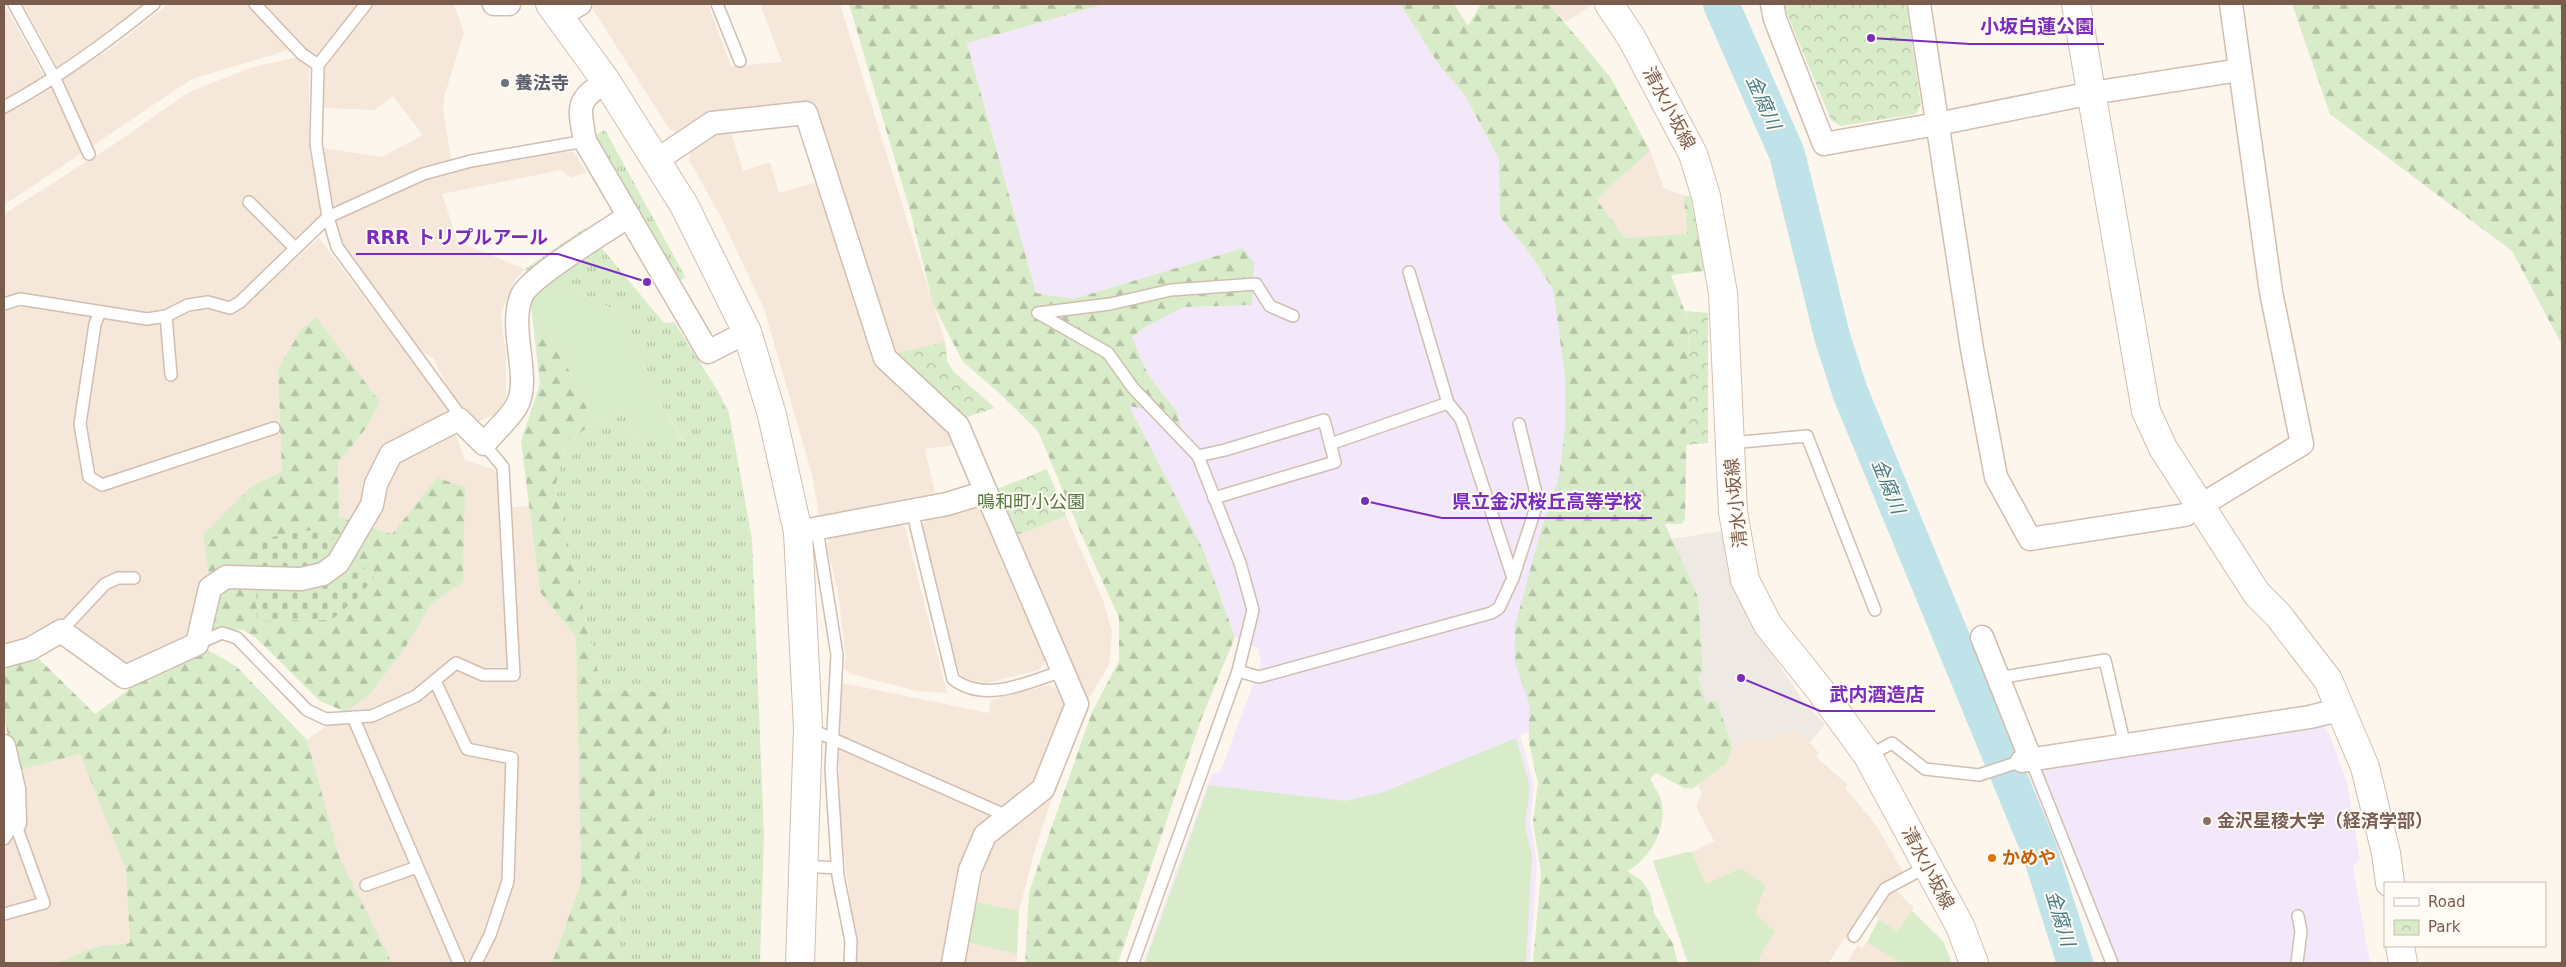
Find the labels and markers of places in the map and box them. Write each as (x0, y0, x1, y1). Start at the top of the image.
callout: 小坂白蓮公園 (1970, 10, 2104, 44)
place label: 養法寺 (515, 72, 569, 93)
marker: 養法寺 (499, 77, 511, 89)
callout: RRR トリプルアール (356, 220, 558, 254)
callout: 県立金沢桜丘高等学校 (1442, 484, 1652, 518)
callout: 武内酒造店 (1820, 677, 1935, 711)
place label: 金沢星稜大学（経済学部） (2217, 810, 2433, 831)
marker: 金沢星稜大学（経済学部） (2201, 815, 2213, 827)
place label: かめや (2002, 847, 2056, 868)
marker: かめや (1986, 852, 1998, 864)

